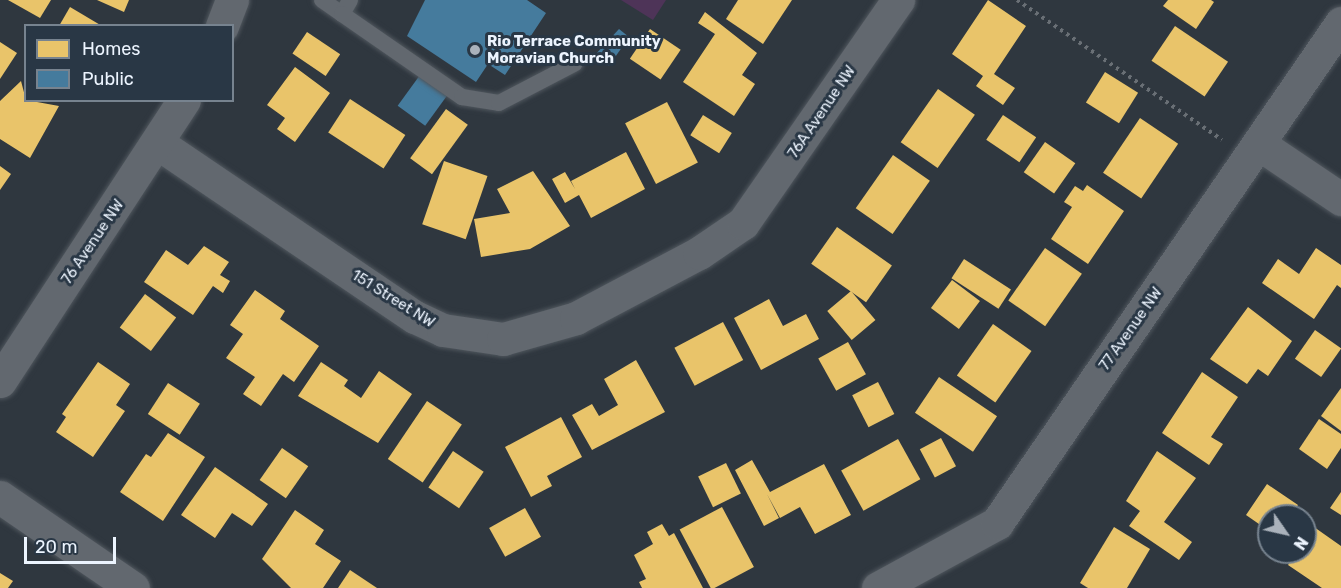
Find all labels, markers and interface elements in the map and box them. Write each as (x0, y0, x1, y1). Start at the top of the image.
legend (24, 24, 234, 102)
place label: Rio Terrace Community Moravian Church (487, 32, 661, 67)
text: Homes (82, 38, 140, 60)
marker: Rio Terrace Community Moravian Church (468, 43, 482, 57)
street label: 76A Avenue NW (784, 62, 860, 162)
text: Public (82, 68, 134, 90)
street label: 76 Avenue NW (58, 196, 128, 288)
street label: 151 Street NW (348, 266, 438, 332)
street label: 77 Avenue NW (1096, 284, 1166, 374)
north arrow (1257, 504, 1317, 564)
scale bar (27, 525, 118, 563)
text: N (1290, 533, 1312, 553)
text: 20 m (35, 536, 77, 558)

